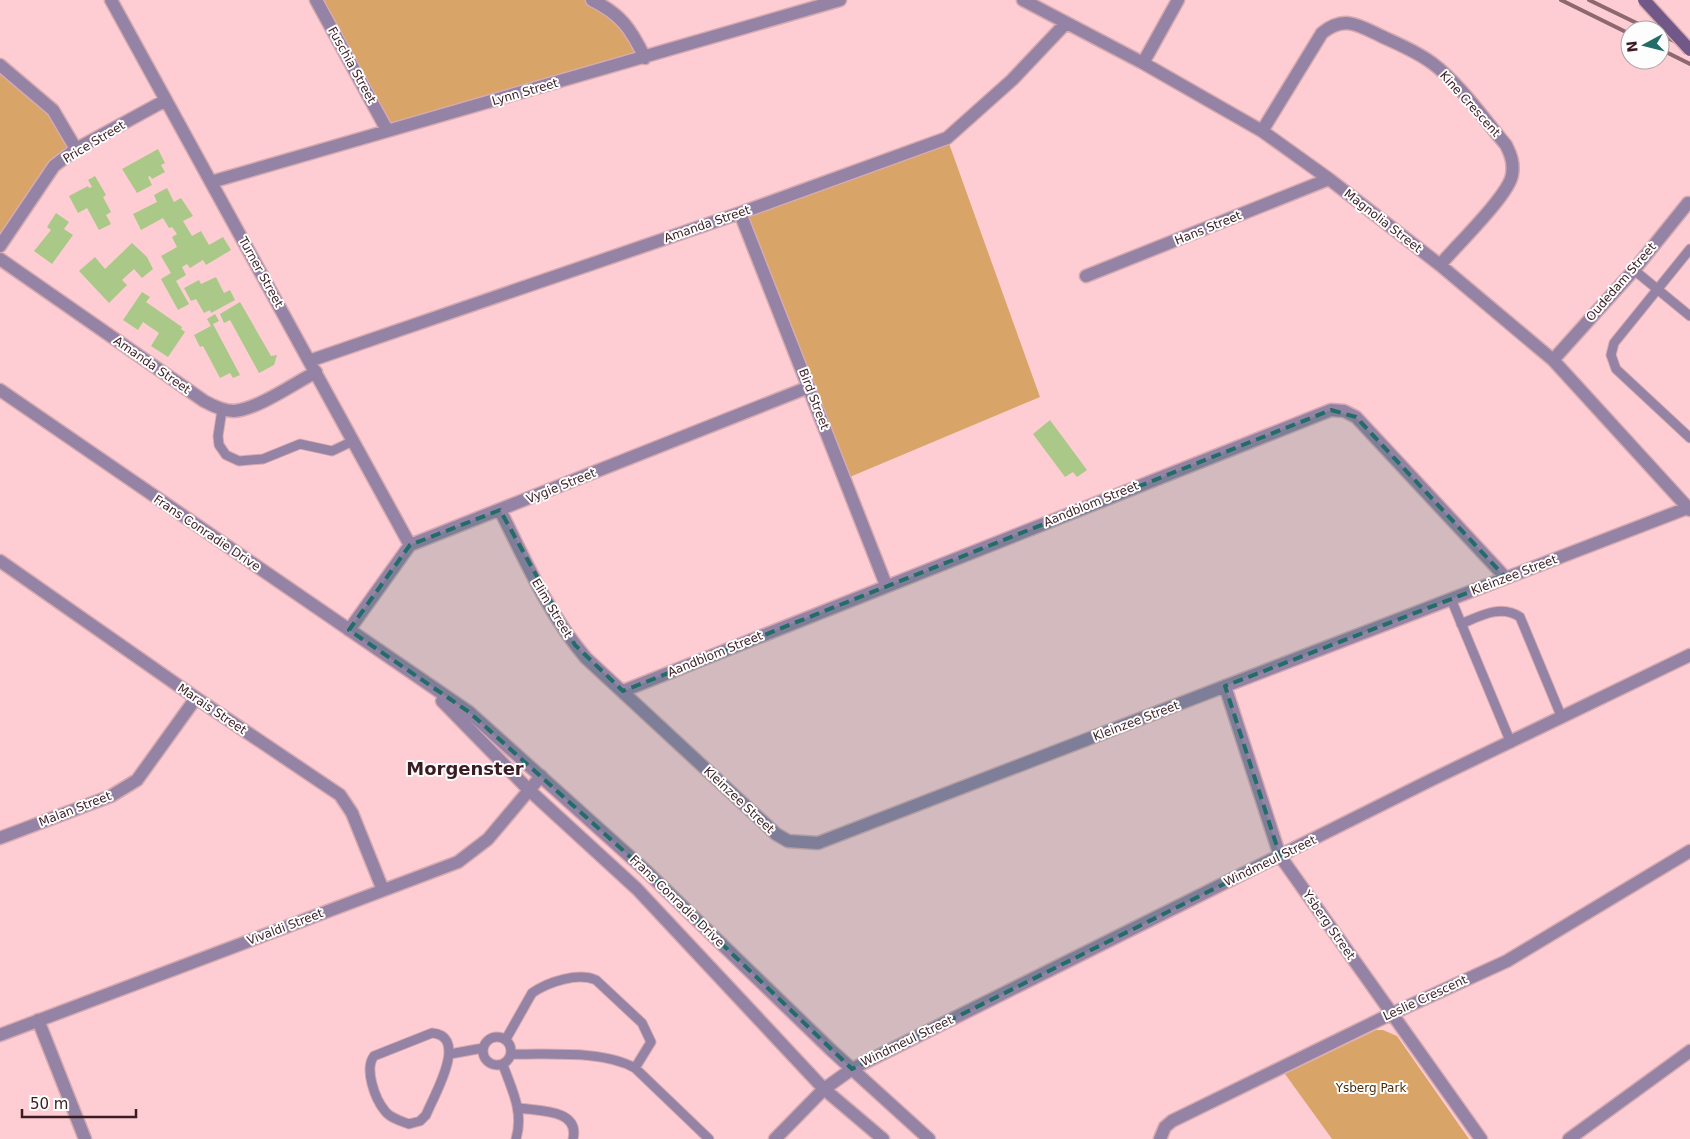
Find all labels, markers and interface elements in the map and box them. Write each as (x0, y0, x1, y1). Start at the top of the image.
north arrow (1620, 20, 1670, 70)
street label: Fuschia Street (325, 24, 379, 106)
text: N (1623, 40, 1641, 53)
street label: Kine Crescent (1437, 68, 1503, 140)
street label: Lynn Street (490, 76, 560, 108)
street label: Price Street (61, 118, 128, 166)
street label: Magnolia Street (1341, 186, 1425, 256)
street label: Amanda Street (662, 203, 752, 245)
street label: Hans Street (1173, 208, 1244, 248)
street label: Turner Street (235, 234, 286, 310)
street label: Oudedam Street (1583, 240, 1659, 324)
street label: Amanda Street (111, 333, 193, 397)
street label: Bird Street (796, 367, 832, 432)
street label: Vygie Street (524, 466, 598, 506)
street label: Aandblom Street (1042, 478, 1141, 529)
street label: Frans Conradie Drive (151, 492, 263, 574)
street label: Kleinzee Street (1469, 552, 1559, 598)
street label: Elim Street (529, 576, 575, 640)
street label: Aandblom Street (666, 628, 765, 679)
street label: Marais Street (175, 681, 249, 737)
street label: Kleinzee Street (1091, 698, 1181, 744)
district label: Morgenster (406, 758, 524, 779)
street label: Kleinzee Street (701, 764, 777, 836)
street label: Malan Street (37, 789, 113, 829)
street label: Windmeul Street (1222, 833, 1318, 889)
street label: Frans Conradie Drive (627, 852, 727, 950)
street label: Ysberg Street (1299, 887, 1358, 963)
street label: Vivaldi Street (245, 906, 325, 948)
street label: Leslie Crescent (1381, 972, 1469, 1024)
street label: Windmeul Street (859, 1013, 955, 1069)
park label: Ysberg Park (1335, 1081, 1406, 1095)
scale bar (22, 1086, 136, 1118)
text: 50 m (30, 1095, 68, 1113)

